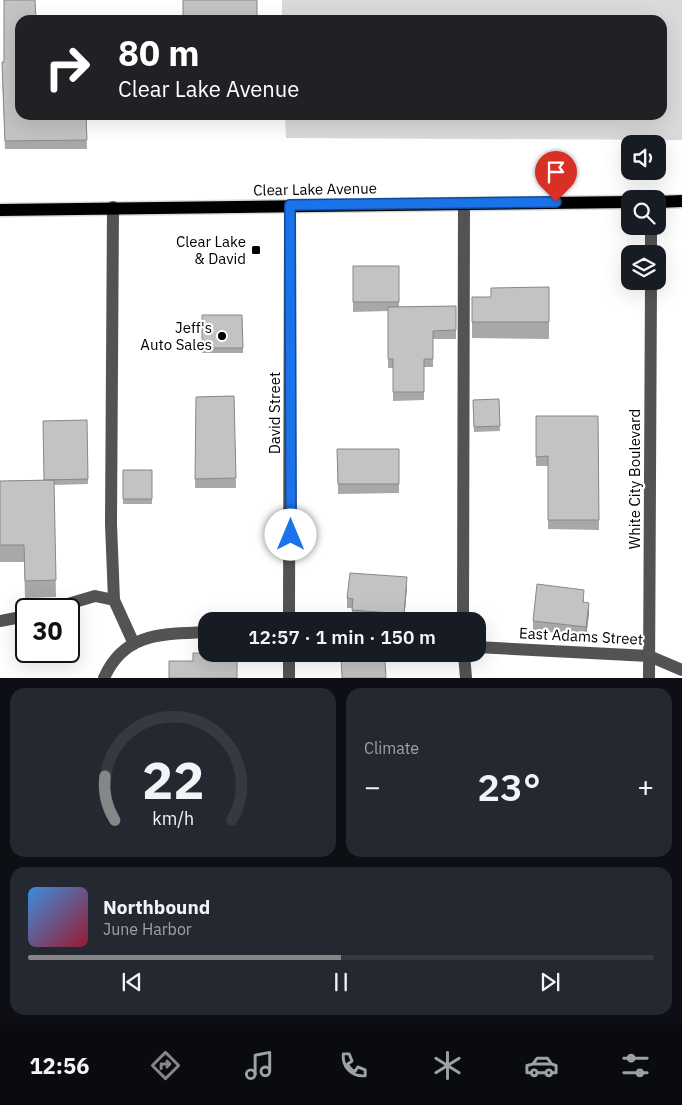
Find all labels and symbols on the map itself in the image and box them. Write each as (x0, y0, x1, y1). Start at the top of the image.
pin (535, 151, 577, 202)
street label: Clear Lake Avenue (253, 178, 377, 200)
place label: Clear Lake & David (176, 232, 246, 268)
marker: Clear Lake & David (250, 244, 262, 256)
place label: Jeff's Auto Sales (140, 318, 212, 354)
marker: Jeff's Auto Sales (216, 330, 228, 342)
street label: David Street (265, 372, 284, 454)
street label: White City Boulevard (625, 409, 644, 549)
position arrow (264, 508, 316, 560)
speed limit sign: 30 (15, 598, 80, 663)
street label: East Adams Street (519, 623, 643, 649)

